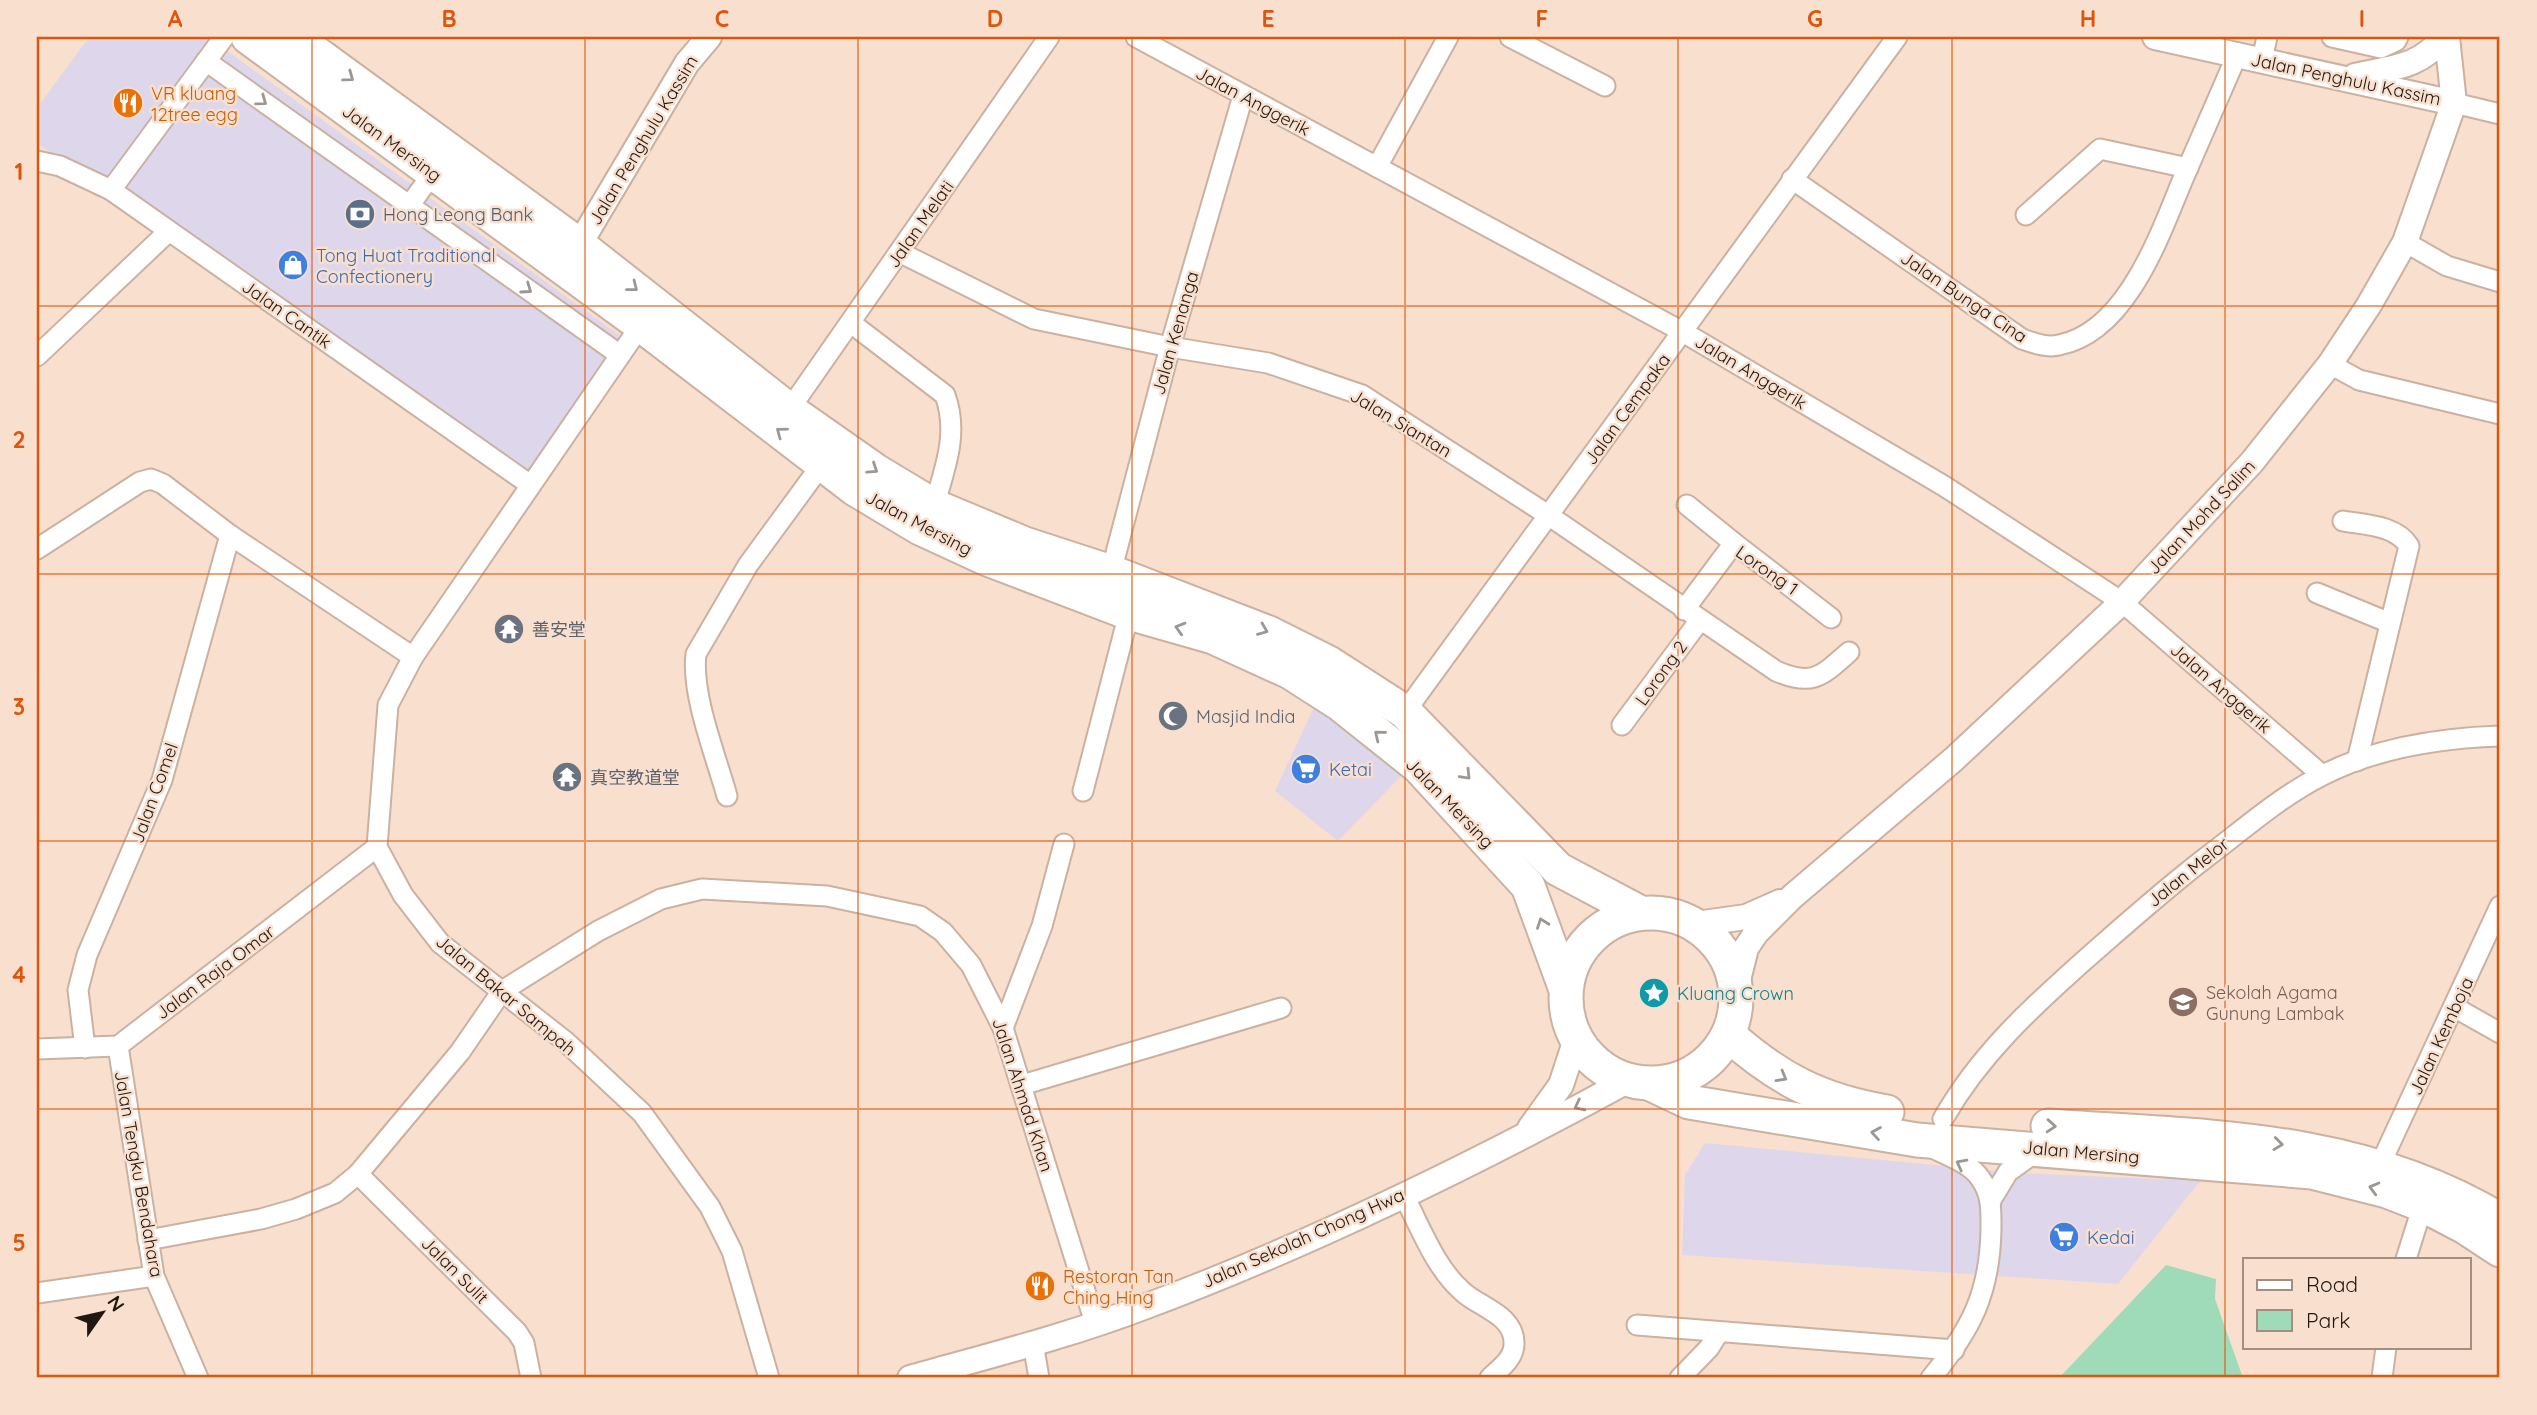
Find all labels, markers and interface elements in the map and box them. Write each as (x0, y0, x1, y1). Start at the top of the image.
text: A (168, 4, 183, 33)
text: B (441, 4, 457, 33)
text: C (715, 4, 729, 33)
text: D (987, 4, 1003, 33)
text: E (1261, 4, 1275, 33)
text: F (1536, 4, 1548, 33)
text: G (1807, 4, 1823, 33)
text: H (2080, 4, 2096, 33)
text: I (2359, 4, 2365, 33)
street label: Jalan Penghulu Kassim (2249, 48, 2443, 110)
street label: Jalan Penghulu Kassim (583, 51, 703, 229)
street label: Jalan Anggerik (1192, 61, 1314, 141)
one-way arrow (341, 69, 354, 81)
place label: VR kluang 12tree egg (151, 82, 238, 126)
restaurant icon: VR kluang 12tree egg (111, 86, 145, 120)
one-way arrow (254, 93, 267, 105)
street label: Jalan Mersing (338, 99, 446, 187)
text: 1 (15, 157, 23, 186)
street label: Jalan Melati (881, 176, 959, 272)
bank icon: Hong Leong Bank (343, 197, 377, 231)
place label: Hong Leong Bank (383, 203, 533, 226)
place label: Tong Huat Traditional Confectionery (316, 244, 496, 288)
street label: Jalan Bunga Cina (1896, 246, 2032, 348)
shop icon: Tong Huat Traditional Confectionery (276, 248, 310, 282)
street label: Jalan Kenanga (1146, 269, 1204, 397)
street label: Jalan Cantik (238, 275, 336, 353)
one-way arrow (625, 279, 637, 292)
one-way arrow (519, 281, 532, 293)
street label: Jalan Anggerik (1691, 330, 1811, 414)
street label: Jalan Cempaka (1579, 349, 1675, 469)
street label: Jalan Siantan (1346, 384, 1456, 462)
text: 2 (12, 425, 26, 454)
one-way arrow (777, 428, 789, 441)
street label: Jalan Mohd Salim (2142, 455, 2260, 579)
one-way arrow (865, 460, 878, 473)
street label: Jalan Mersing (862, 485, 976, 561)
street label: Lorong 1 (1731, 540, 1803, 600)
temple icon: 善安堂 (492, 612, 526, 646)
place label: 善安堂 (532, 618, 586, 641)
one-way arrow (1175, 622, 1187, 636)
one-way arrow (1256, 622, 1268, 636)
street label: Lorong 2 (1630, 636, 1692, 710)
street label: Jalan Anggerik (2166, 638, 2276, 738)
text: 3 (13, 692, 25, 721)
mosque icon: Masjid India (1156, 699, 1190, 733)
place label: Masjid India (1196, 705, 1295, 728)
one-way arrow (1374, 731, 1387, 743)
street label: Jalan Comel (125, 740, 183, 846)
supermarket icon: Ketai (1289, 752, 1323, 786)
street label: Jalan Mersing (1401, 753, 1499, 853)
place label: Ketai (1329, 758, 1372, 781)
temple icon: 真空教道堂 (550, 760, 584, 794)
place label: 真空教道堂 (590, 766, 680, 789)
one-way arrow (1458, 767, 1471, 780)
street label: Jalan Melor (2143, 832, 2234, 912)
one-way arrow (1536, 917, 1550, 929)
street label: Jalan Raja Omar (151, 920, 279, 1024)
street label: Jalan Bakar Sampah (431, 930, 581, 1060)
text: 4 (12, 960, 26, 989)
street label: Jalan Kemboja (2404, 973, 2478, 1099)
place icon: Kluang Crown (1637, 976, 1671, 1010)
place label: Sekolah Agama Gunung Lambak (2206, 981, 2344, 1025)
place label: Kluang Crown (1677, 982, 1794, 1005)
school or university icon: Sekolah Agama Gunung Lambak (2166, 985, 2200, 1019)
street label: Jalan Ahmad Khan (987, 1015, 1059, 1175)
street label: Jalan Tengku Bendahara (109, 1069, 169, 1279)
one-way arrow (1775, 1069, 1788, 1082)
one-way arrow (1574, 1098, 1586, 1112)
one-way arrow (2046, 1118, 2057, 1133)
one-way arrow (1870, 1126, 1882, 1141)
street label: Jalan Mersing (2021, 1135, 2141, 1169)
one-way arrow (2272, 1137, 2284, 1152)
one-way arrow (1956, 1158, 1968, 1172)
one-way arrow (2368, 1182, 2380, 1196)
street label: Jalan Sekolah Chong Hwa (1198, 1183, 1408, 1293)
supermarket icon: Kedai (2047, 1220, 2081, 1254)
place label: Kedai (2087, 1226, 2135, 1249)
text: 5 (12, 1228, 26, 1257)
street label: Jalan Sulit (416, 1231, 494, 1309)
legend (2243, 1258, 2470, 1348)
place label: Restoran Tan Ching Hing (1063, 1265, 1174, 1309)
restaurant icon: Restoran Tan Ching Hing (1023, 1269, 1057, 1303)
text: Road (2306, 1271, 2358, 1297)
north arrow (66, 1278, 136, 1348)
text: N (102, 1291, 130, 1316)
text: Park (2306, 1307, 2350, 1333)

